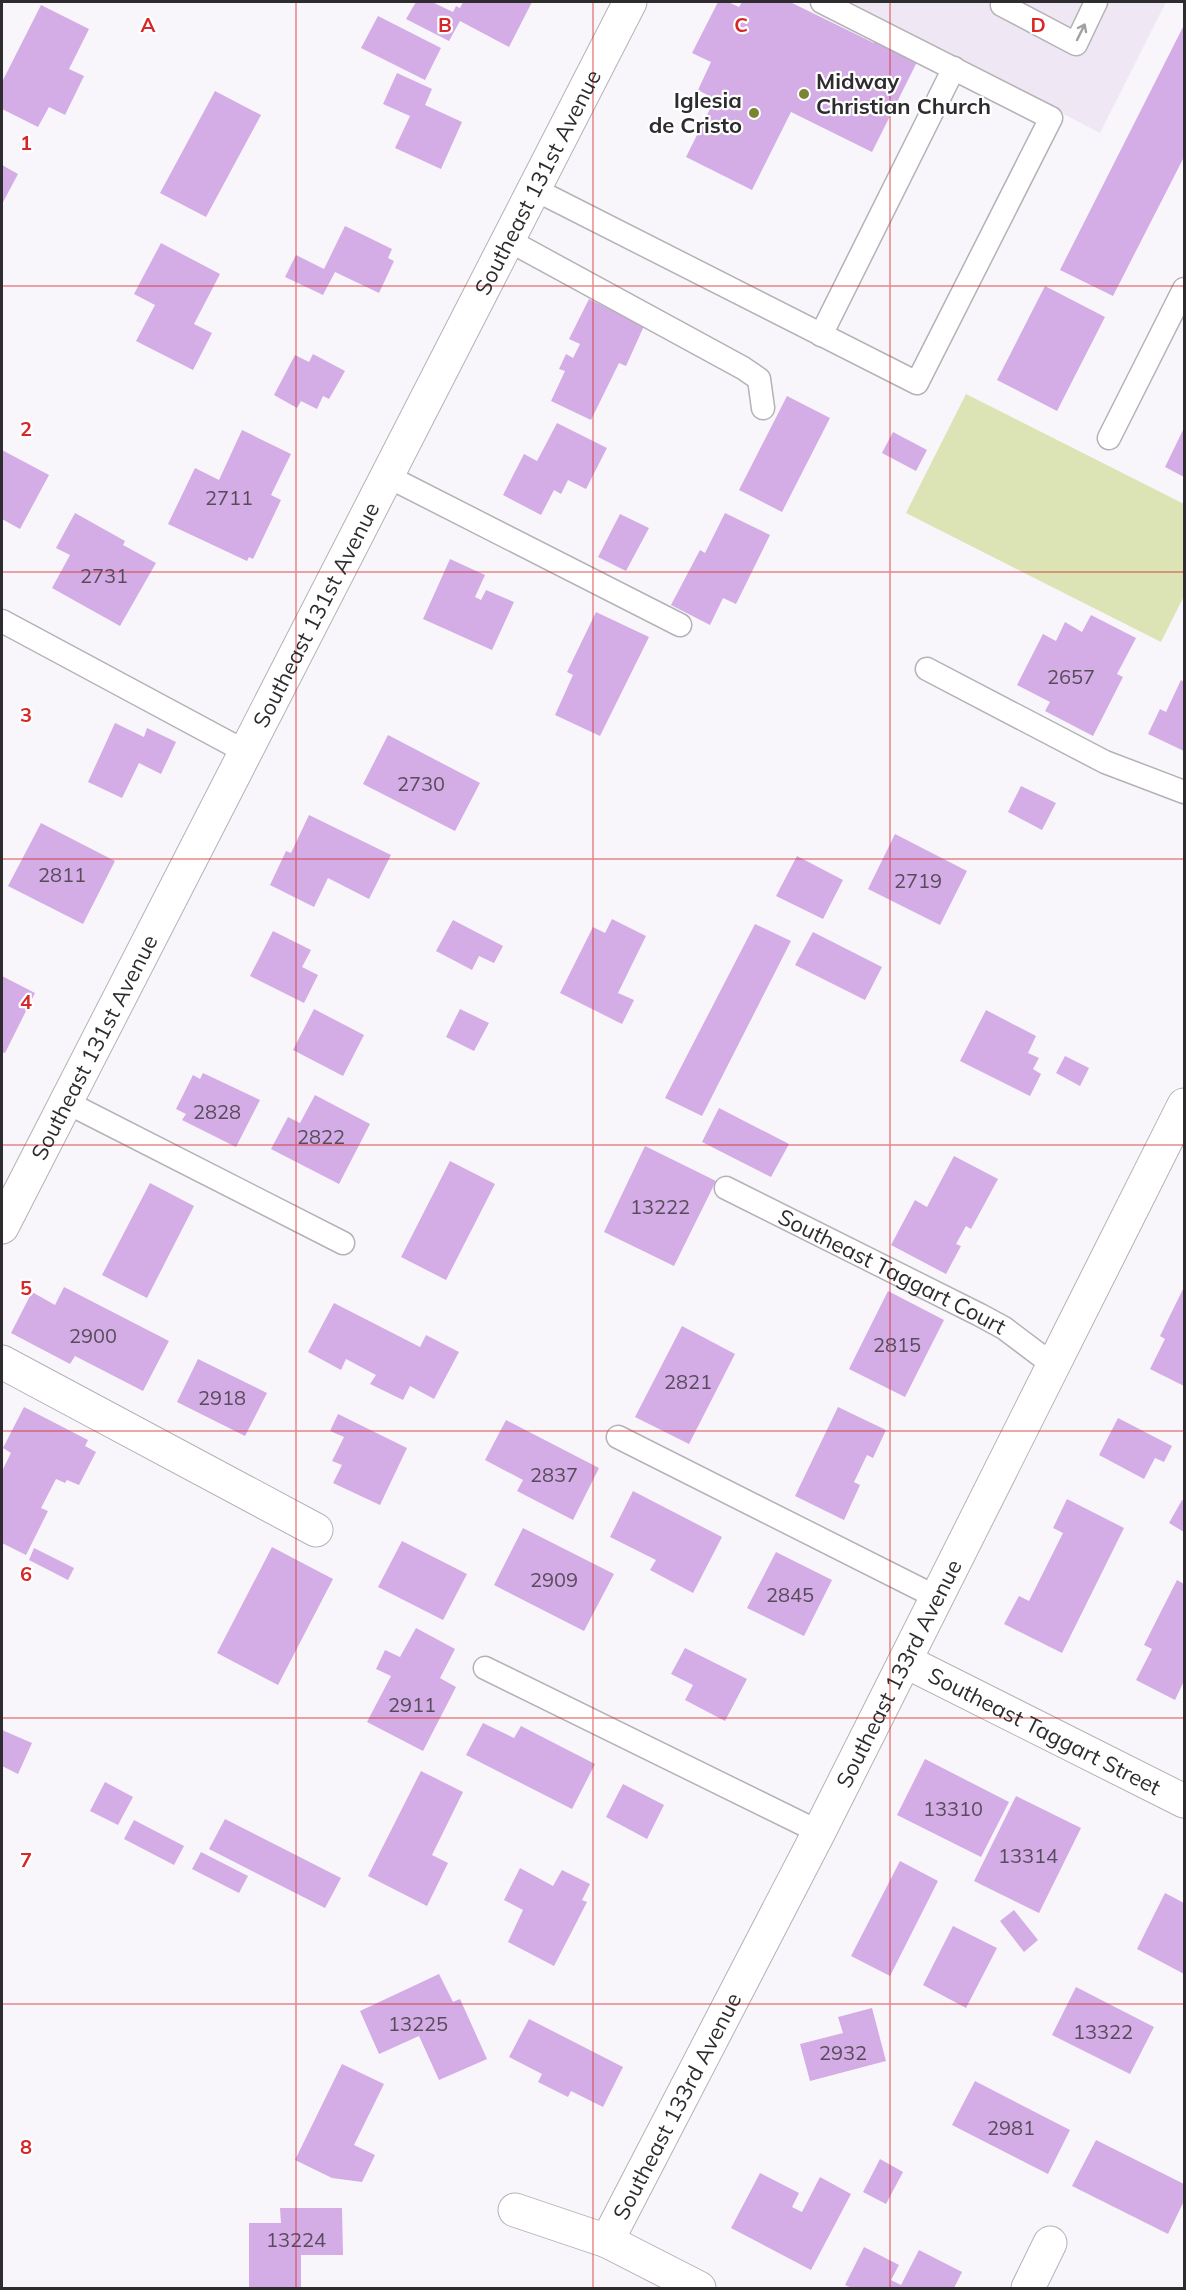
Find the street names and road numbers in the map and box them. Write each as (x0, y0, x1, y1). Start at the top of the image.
street label: Southeast 131st Avenue (468, 65, 607, 300)
street label: Southeast 131st Avenue (246, 497, 385, 732)
street label: Southeast 131st Avenue (25, 930, 164, 1165)
street label: Southeast Taggart Court (774, 1202, 1011, 1341)
street label: Southeast 133rd Avenue (829, 1555, 968, 1792)
street label: Southeast Taggart Street (924, 1661, 1166, 1801)
street label: Southeast 133rd Avenue (607, 1988, 747, 2224)

